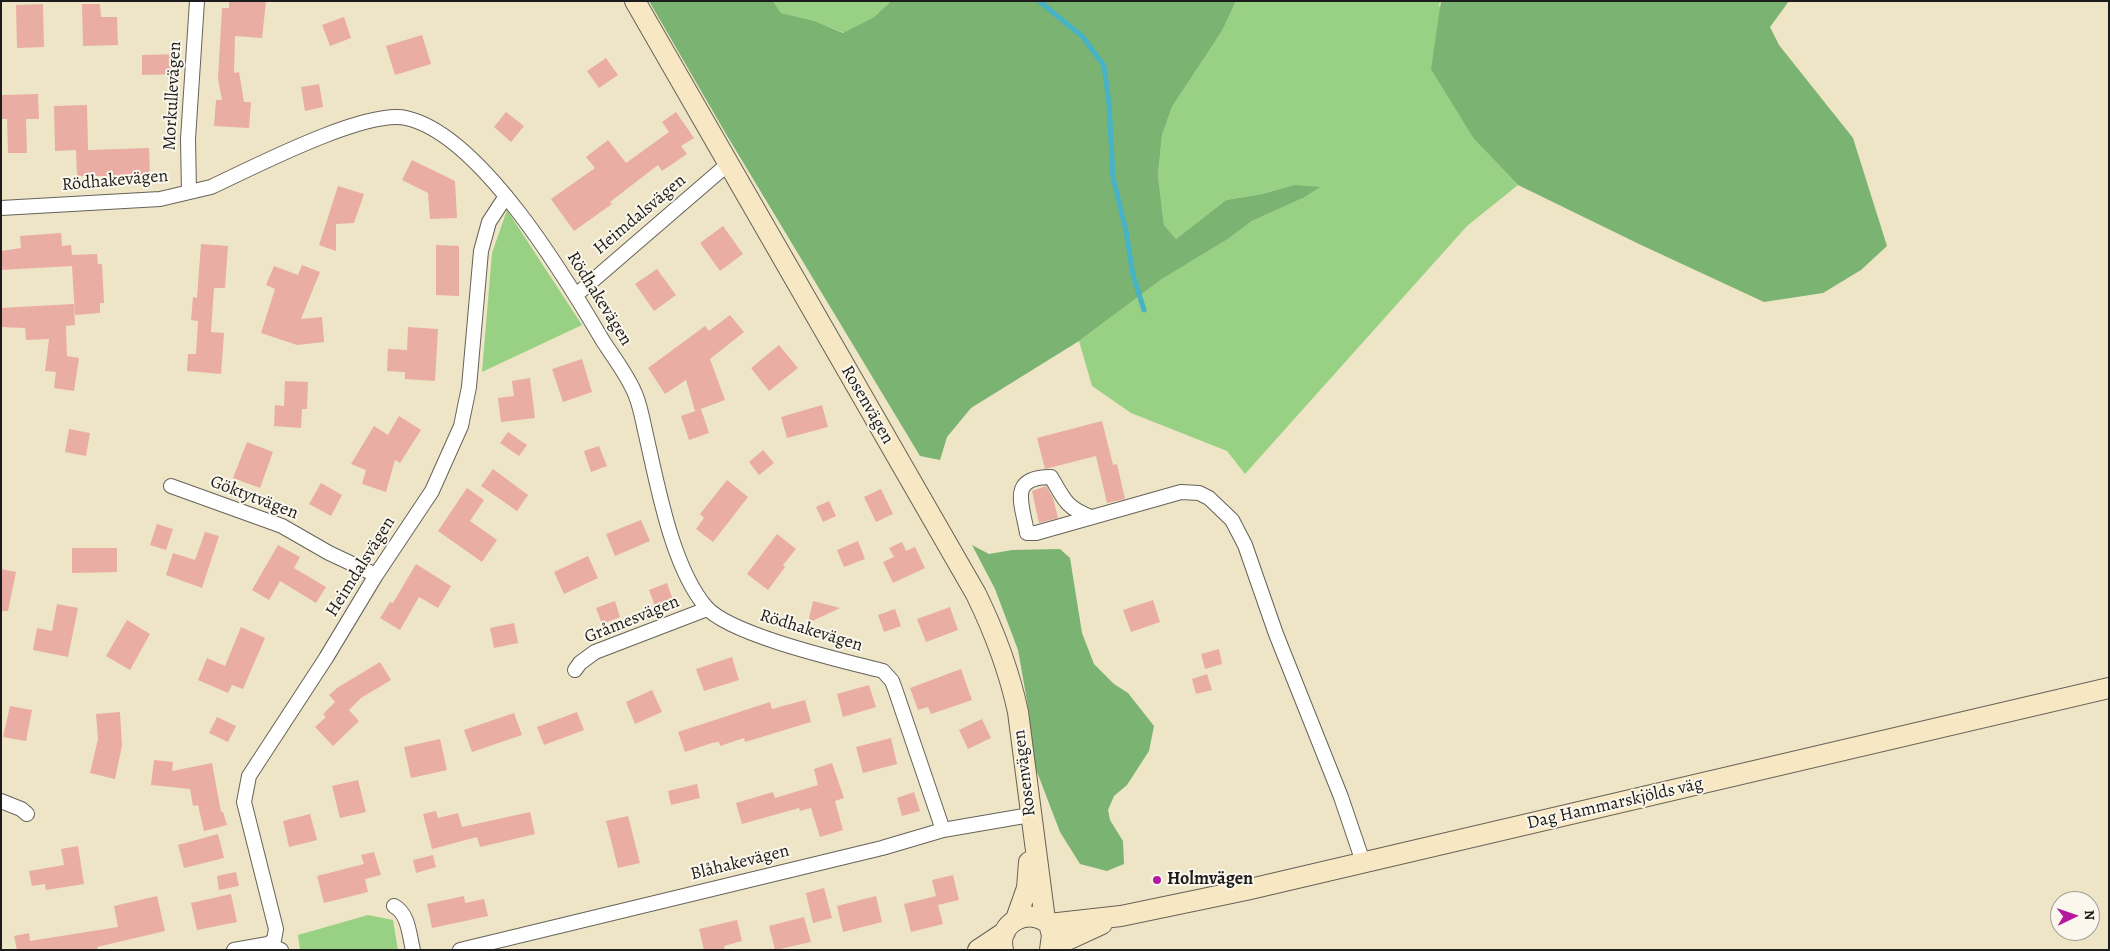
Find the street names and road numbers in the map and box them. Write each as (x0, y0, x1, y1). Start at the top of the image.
street label: Morkullevägen (159, 41, 187, 151)
street label: Rödhakevägen (61, 166, 169, 196)
street label: Heimdalsvägen (589, 170, 691, 260)
street label: Rödhakevägen (562, 248, 636, 350)
street label: Rosenvägen (836, 362, 898, 448)
street label: Göktytvägen (207, 471, 301, 525)
street label: Heimdalsvägen (322, 513, 400, 621)
street label: Gråmesvägen (582, 591, 682, 649)
street label: Rödhakevägen (757, 605, 865, 657)
street label: Rosenvägen (1009, 728, 1041, 818)
street label: Dag Hammarskjölds väg (1525, 773, 1705, 835)
street label: Blåhakevägen (688, 840, 792, 886)

